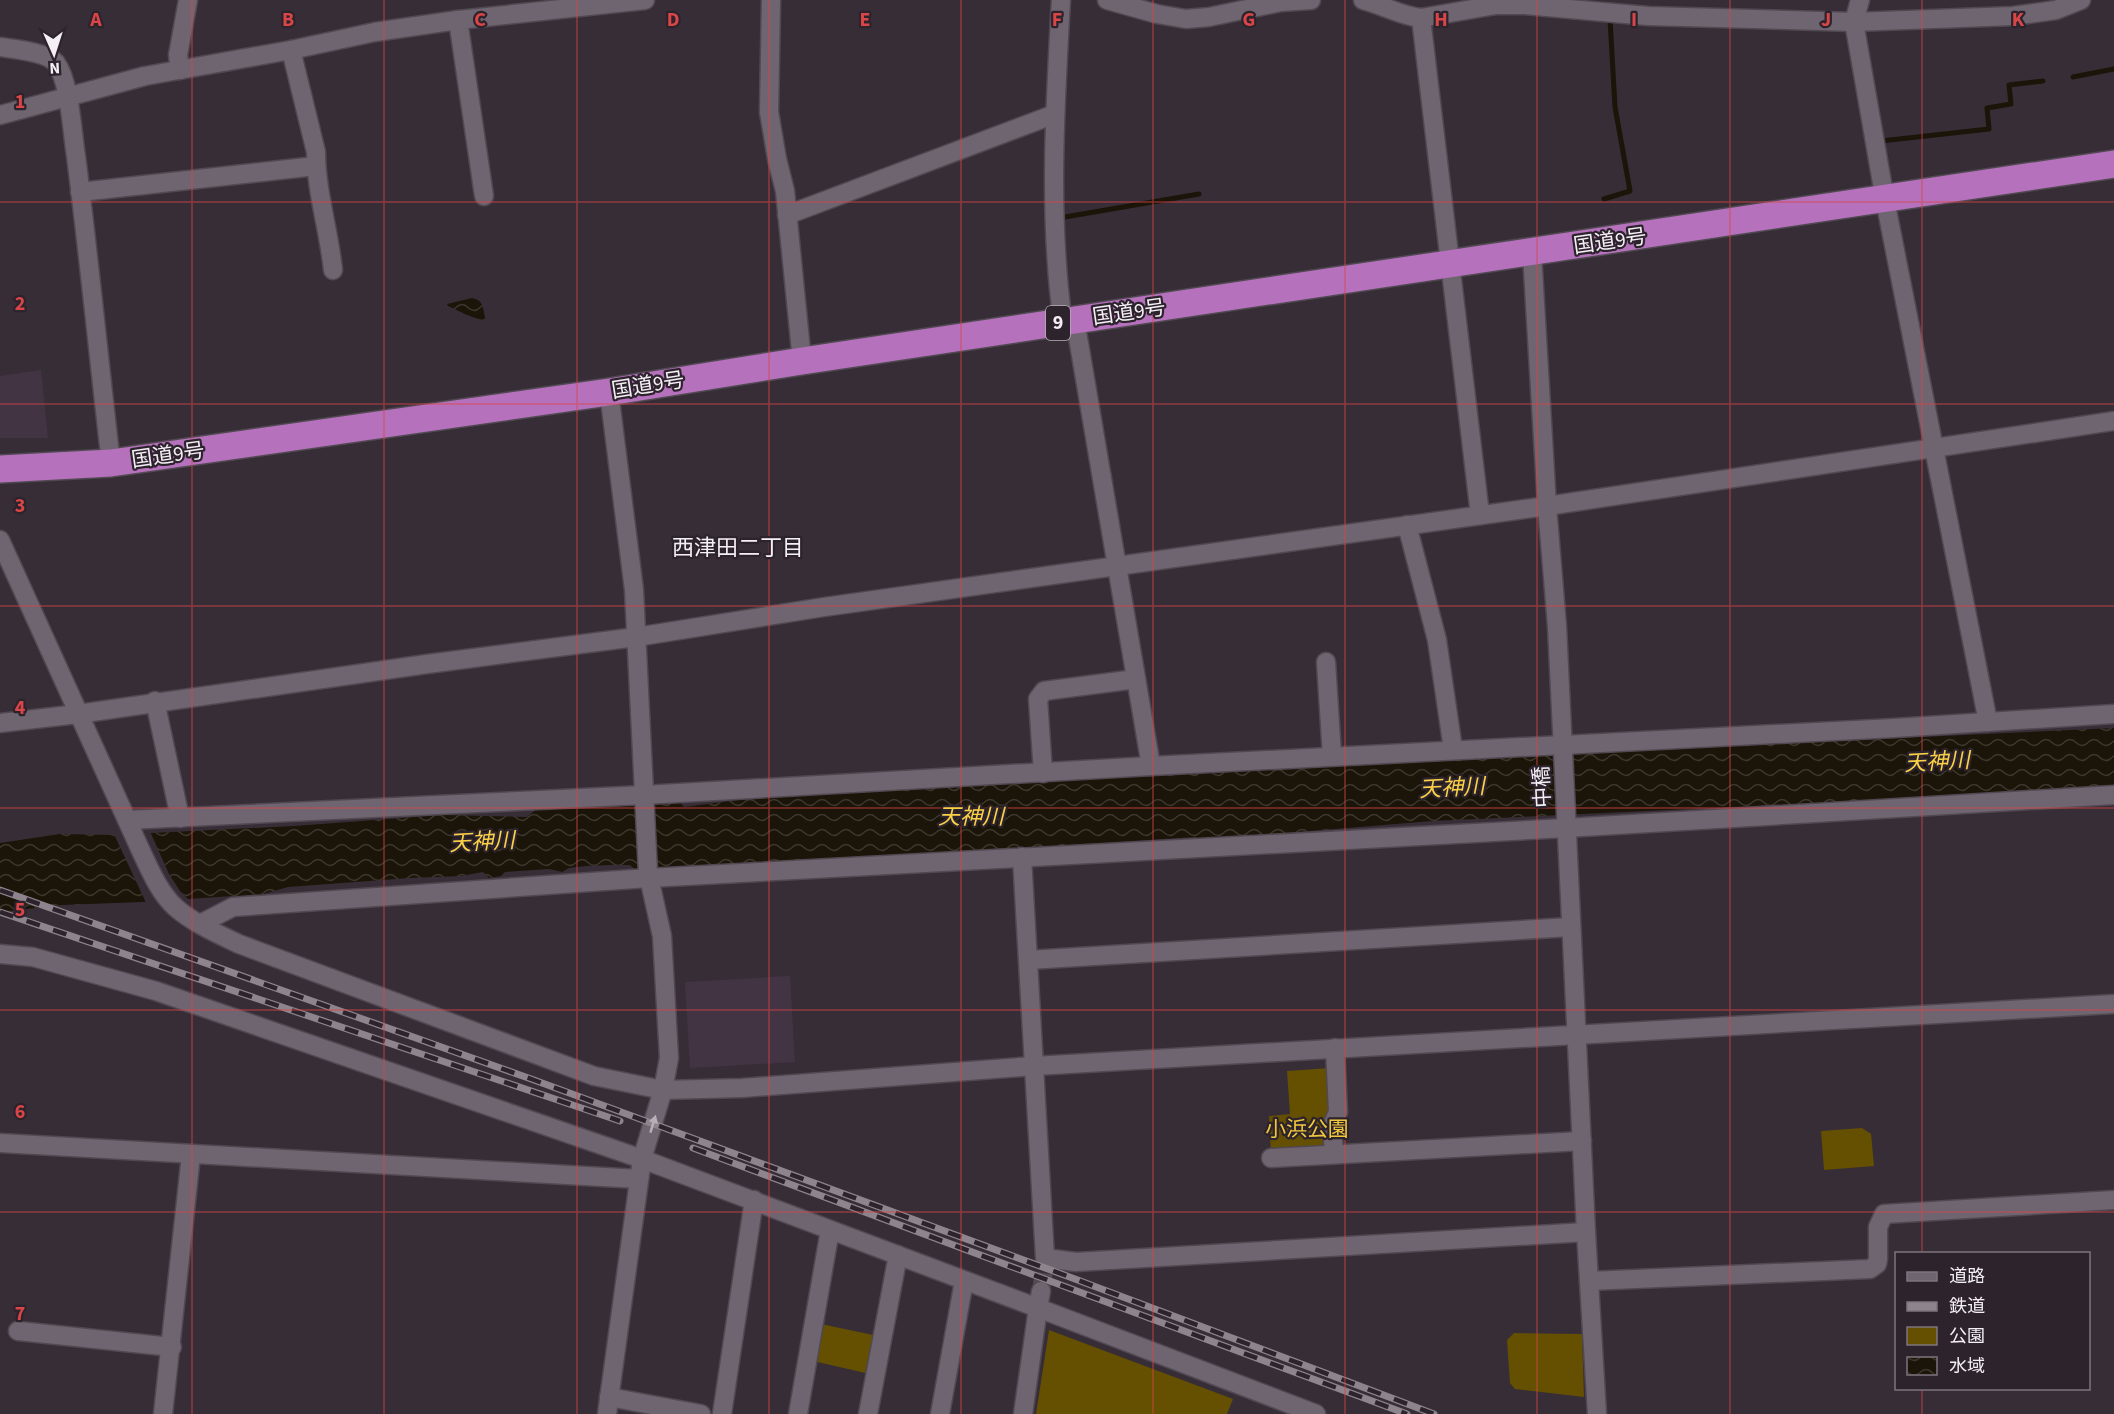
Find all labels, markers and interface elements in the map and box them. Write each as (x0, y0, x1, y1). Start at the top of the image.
text: A (89, 6, 102, 34)
text: B (282, 6, 294, 34)
text: C (474, 6, 486, 34)
text: D (667, 6, 679, 34)
text: E (860, 6, 870, 34)
text: F (1052, 6, 1062, 34)
text: G (1243, 6, 1255, 34)
text: H (1434, 6, 1448, 34)
text: I (1631, 6, 1637, 34)
text: J (1821, 6, 1831, 34)
text: K (2012, 6, 2025, 34)
north arrow (24, 24, 84, 84)
text: N (49, 57, 61, 79)
text: 1 (15, 88, 25, 116)
street label: 国道9号 (1572, 221, 1648, 261)
text: 2 (15, 290, 25, 318)
street label: 国道9号 (1091, 292, 1167, 332)
road number: 9 (1046, 306, 1070, 340)
street label: 国道9号 (609, 364, 687, 406)
street label: 国道9号 (130, 435, 206, 475)
text: 3 (15, 492, 25, 520)
district label: 西津田二丁目 (672, 532, 804, 564)
text: 4 (15, 694, 26, 722)
water label: 天神川 (1903, 744, 1973, 780)
street label: 中橋 (1526, 765, 1558, 809)
water label: 天神川 (1418, 770, 1488, 806)
water label: 天神川 (938, 801, 1006, 833)
water label: 天神川 (448, 824, 518, 860)
text: 5 (15, 896, 25, 924)
text: 6 (15, 1098, 25, 1126)
park label: 小浜公園 (1265, 1114, 1349, 1144)
one-way arrow (649, 1115, 658, 1133)
legend (1895, 1252, 2090, 1390)
text: 道路 (1949, 1264, 1985, 1289)
text: 鉄道 (1949, 1294, 1985, 1319)
text: 7 (15, 1300, 25, 1328)
text: 公園 (1949, 1324, 1985, 1349)
text: 水域 (1949, 1354, 1985, 1379)

